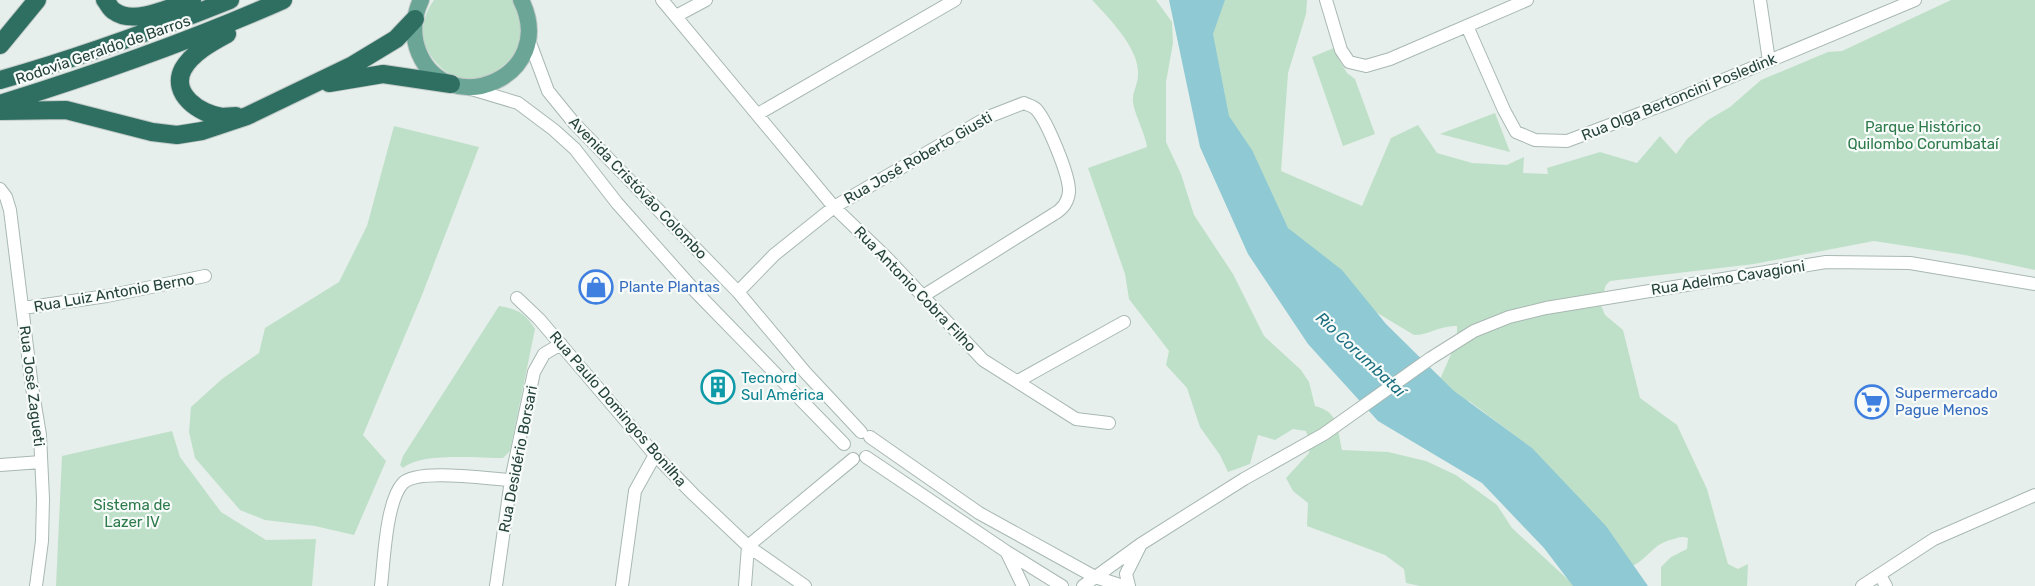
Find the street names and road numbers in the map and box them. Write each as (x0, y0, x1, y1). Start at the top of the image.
street label: Rodovia Geraldo de Barros (13, 11, 193, 88)
street label: Rua Olga Bertoncini Posledink (1579, 49, 1779, 144)
street label: Rua José Roberto Giusti (841, 108, 995, 208)
street label: Avenida Cristóvão Colombo (565, 113, 711, 263)
street label: Rua Antonio Cobra Filho (850, 222, 980, 356)
street label: Rua Adelmo Cavagioni (1650, 257, 1806, 299)
street label: Rua Luiz Antonio Berno (32, 270, 196, 316)
street label: Rua José Zagueti (16, 324, 48, 448)
street label: Rua Paulo Domingos Bonilha (546, 328, 690, 490)
street label: Rua Desidério Borsari (495, 384, 541, 534)

